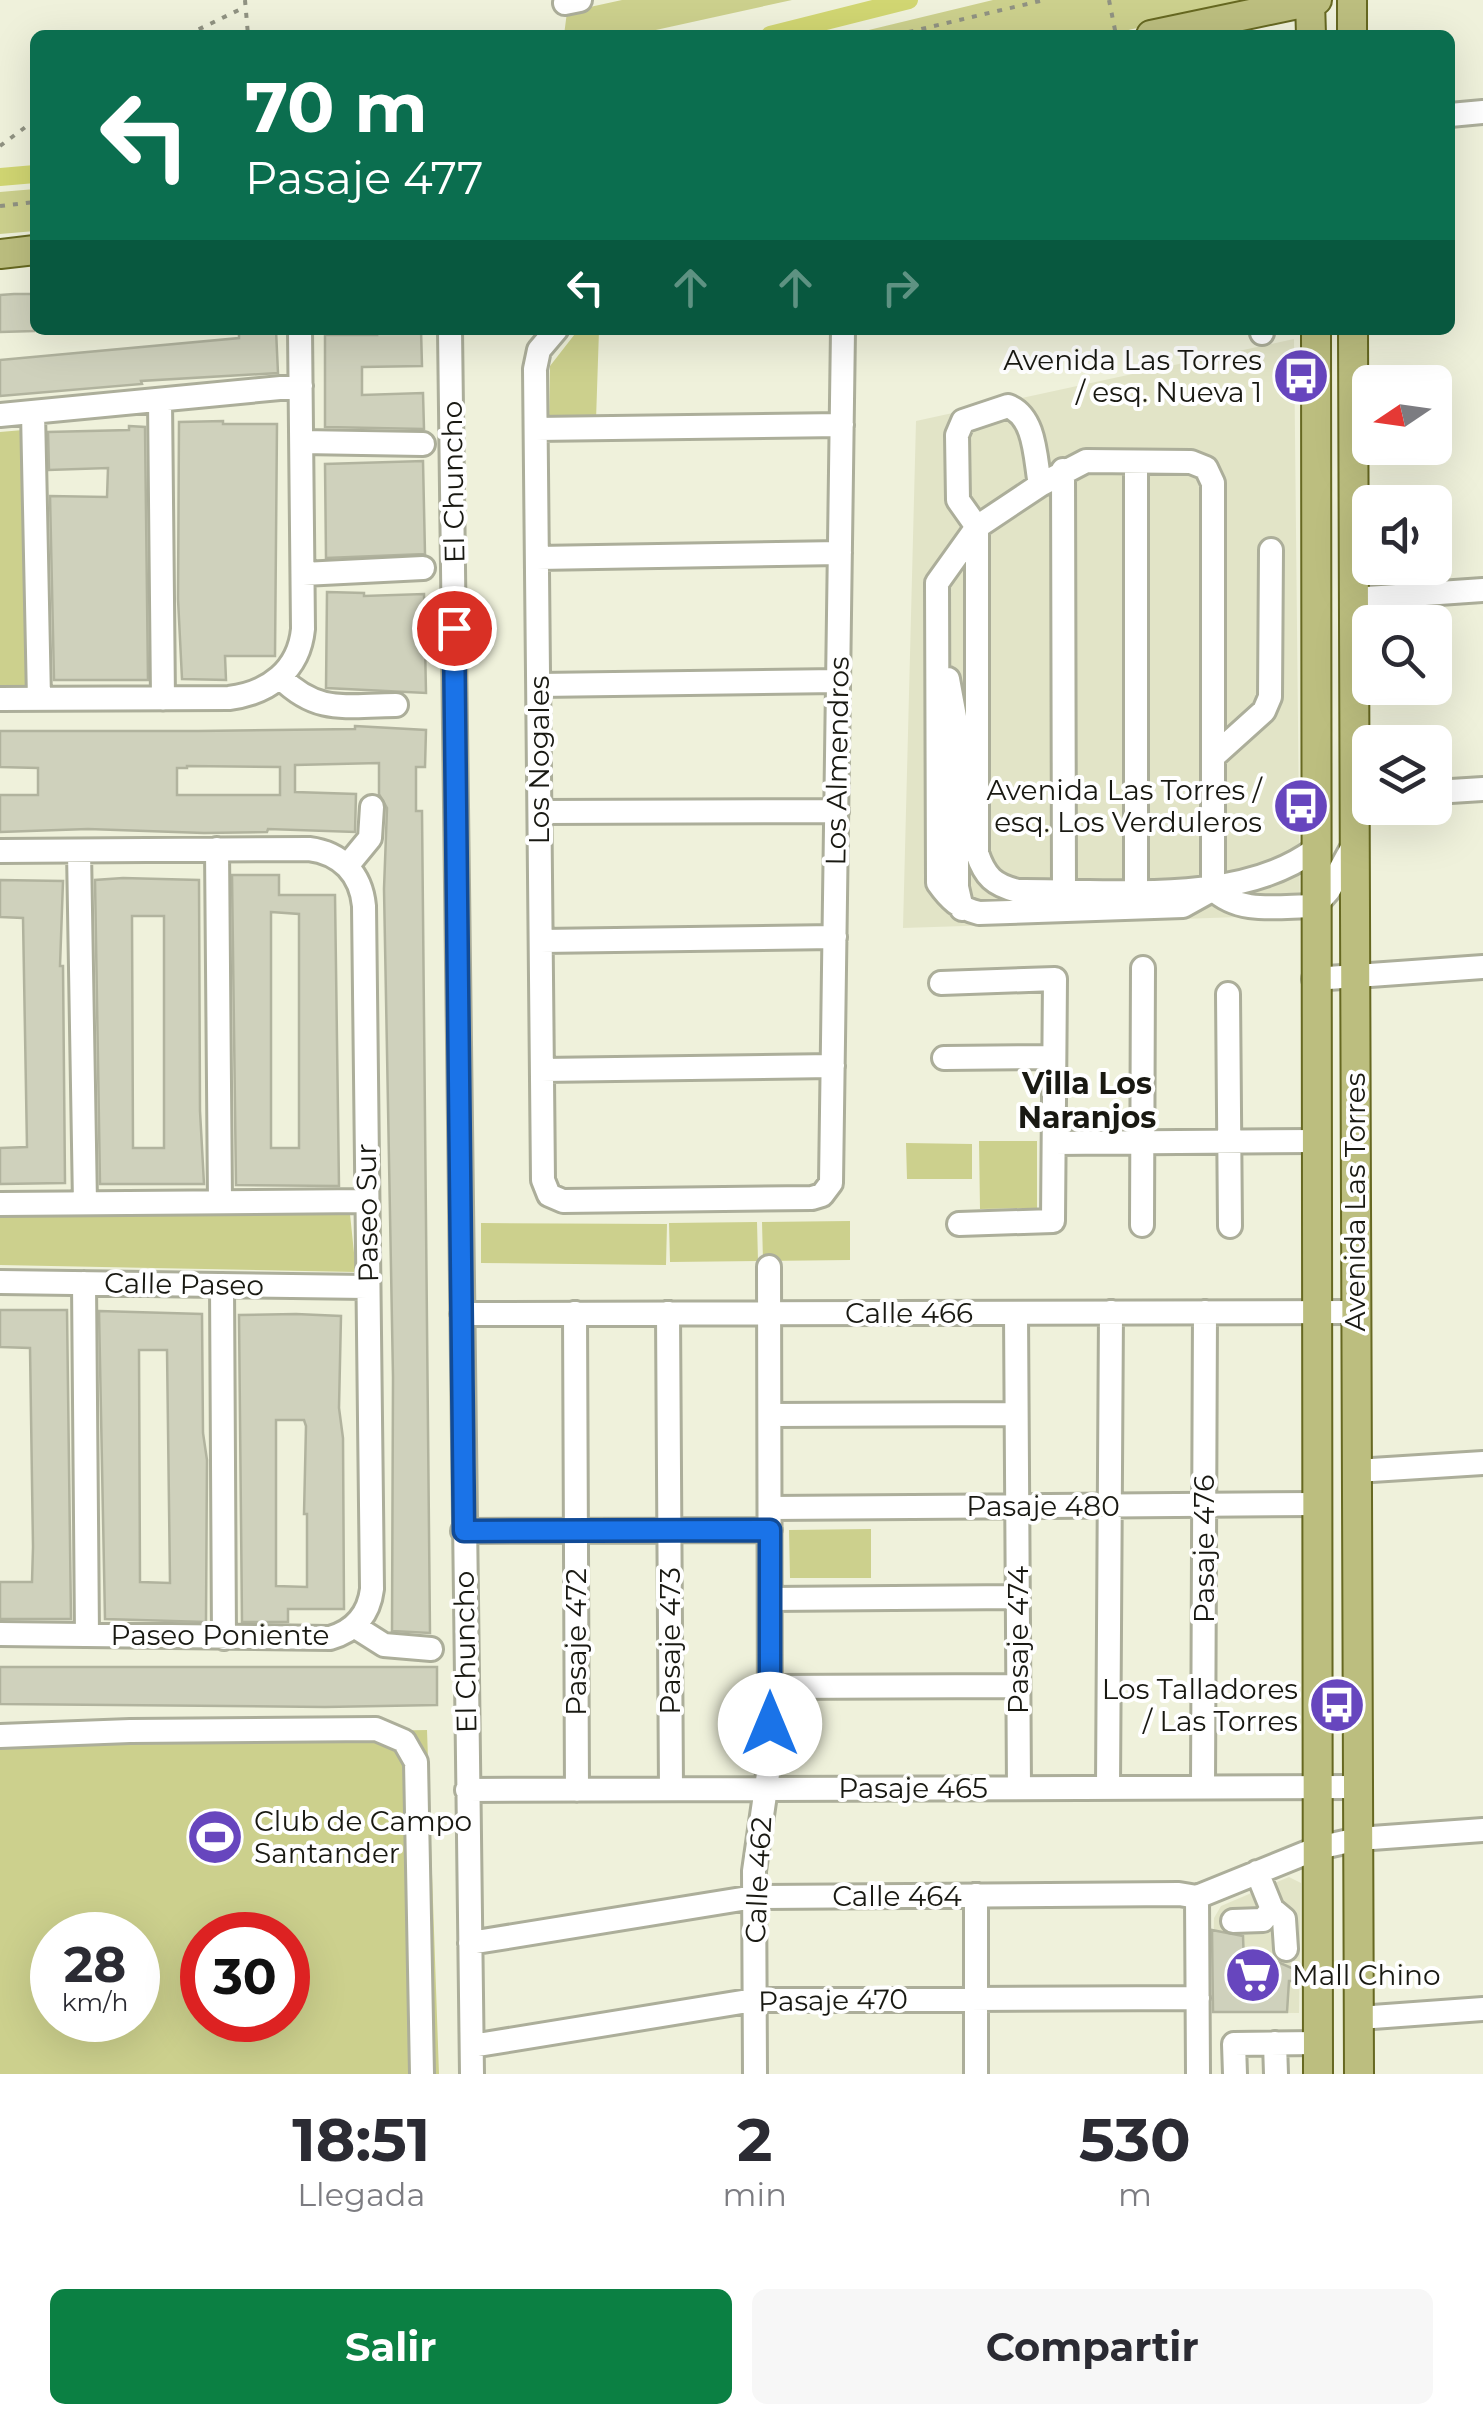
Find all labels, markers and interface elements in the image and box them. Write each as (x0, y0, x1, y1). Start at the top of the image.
text: 70 m (245, 64, 428, 150)
icon: left (80, 70, 210, 200)
text: Pasaje 477 (245, 150, 484, 205)
icon: left (558, 260, 613, 315)
icon: ahead (663, 260, 718, 315)
icon: ahead (768, 260, 823, 315)
icon: right (873, 260, 928, 315)
place label: Avenida Las Torres / esq. Nueva 1 (1003, 343, 1262, 409)
bus stop icon: Avenida Las Torres / esq. Nueva 1 (1271, 346, 1331, 406)
north arrow (1352, 365, 1452, 465)
map controls (1352, 365, 1452, 825)
street label: El Chuncho (435, 401, 471, 563)
button: sound (1352, 485, 1452, 585)
pin (412, 586, 497, 671)
icon: arrive (427, 601, 482, 656)
button: search (1352, 605, 1452, 705)
street label: Los Almendros (818, 656, 856, 866)
street label: Los Nogales (522, 676, 556, 844)
button: layers (1352, 725, 1452, 825)
place label: Avenida Las Torres / esq. Los Verduleros (986, 773, 1264, 839)
bus stop icon: Avenida Las Torres / esq. Los Verduleros (1271, 776, 1331, 836)
district label: Villa Los Naranjos (1018, 1065, 1156, 1136)
street label: Avenida Las Torres (1338, 1073, 1372, 1331)
street label: Paseo Sur (349, 1143, 385, 1283)
street label: Calle Paseo (104, 1266, 264, 1302)
street label: Calle 466 (845, 1296, 973, 1330)
street label: Pasaje 476 (1187, 1475, 1221, 1623)
street label: Pasaje 480 (966, 1489, 1120, 1523)
street label: Pasaje 474 (1001, 1565, 1035, 1714)
street label: Pasaje 473 (653, 1567, 687, 1715)
street label: Pasaje 472 (559, 1568, 593, 1716)
street label: El Chuncho (447, 1571, 483, 1733)
street label: Paseo Poniente (110, 1618, 330, 1652)
position arrow (718, 1672, 822, 1776)
place label: Los Talladores / Las Torres (1102, 1672, 1298, 1738)
bus stop icon: Los Talladores / Las Torres (1307, 1675, 1367, 1735)
street label: Pasaje 465 (838, 1771, 988, 1805)
place label: Club de Campo Santander (254, 1804, 472, 1870)
sports icon: Club de Campo Santander (185, 1807, 245, 1867)
street label: Calle 462 (738, 1816, 778, 1944)
street label: Calle 464 (832, 1879, 962, 1913)
speed limit sign: 30 (180, 1912, 310, 2042)
text: 28 (64, 1934, 126, 1995)
supermarket icon: Mall Chino (1223, 1945, 1283, 2005)
place label: Mall Chino (1292, 1958, 1440, 1992)
street label: Pasaje 470 (758, 1982, 908, 2018)
text: km/h (62, 1987, 128, 2017)
text: 18:51 (292, 2103, 430, 2176)
text: 2 (737, 2103, 772, 2176)
text: 530 (1079, 2103, 1191, 2176)
text: Llegada (297, 2175, 425, 2214)
text: min (723, 2175, 787, 2214)
text: m (1118, 2175, 1152, 2214)
button: Salir (50, 2289, 732, 2404)
button: Compartir (752, 2289, 1433, 2404)

